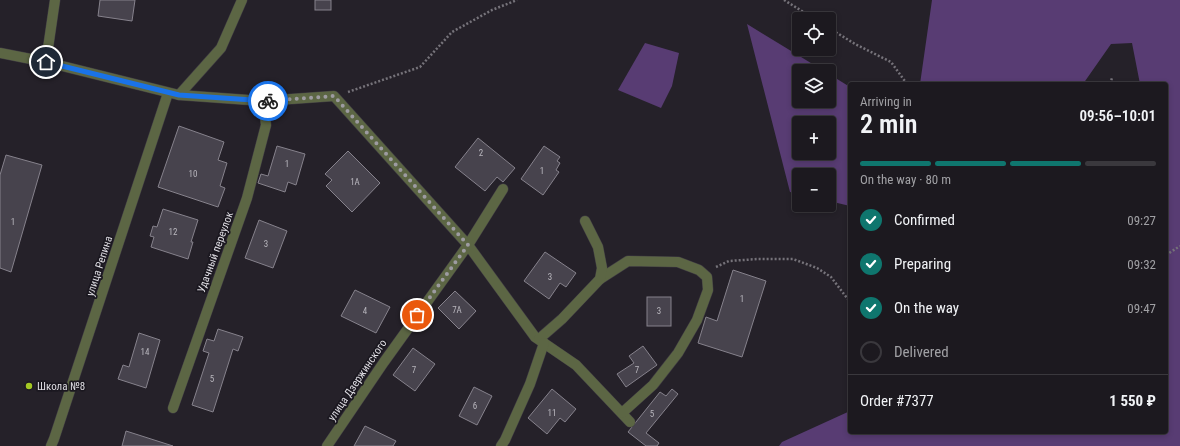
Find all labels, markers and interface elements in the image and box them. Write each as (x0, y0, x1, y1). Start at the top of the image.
map controls (792, 12, 836, 212)
button: locate (792, 12, 836, 56)
pin (29, 45, 63, 79)
icon: home (35, 51, 57, 73)
button: layers (792, 64, 836, 108)
courier (248, 81, 288, 121)
icon: bike (257, 90, 279, 112)
text: Arriving in (860, 94, 912, 109)
text: 09:56–10:01 (1079, 107, 1156, 125)
text: 2 min (860, 109, 918, 139)
button: + (792, 116, 836, 160)
house number: 2 (479, 148, 484, 158)
house number: 1 (285, 159, 289, 169)
house number: 1 (540, 166, 544, 176)
button: − (792, 168, 836, 212)
house number: 10 (189, 169, 197, 179)
text: On the way · 80 m (860, 172, 951, 187)
house number: 1А (350, 177, 360, 187)
street label: Удачный переулок (195, 209, 236, 294)
icon: check (860, 209, 882, 231)
text: Confirmed (894, 211, 955, 229)
text: 09:27 (1127, 213, 1156, 228)
house number: 1 (11, 217, 15, 227)
house number: 12 (169, 227, 178, 237)
street label: улица Репина (84, 234, 115, 298)
house number: 3 (264, 239, 268, 249)
icon: check (860, 253, 882, 275)
text: Preparing (894, 255, 951, 273)
text: 09:32 (1127, 257, 1156, 272)
house number: 3 (548, 272, 552, 282)
house number: 1 (740, 294, 744, 304)
icon: check (860, 297, 882, 319)
pin (400, 298, 434, 332)
text: On the way (894, 299, 959, 317)
text: 09:47 (1127, 301, 1156, 316)
icon: bag (406, 304, 428, 326)
house number: 7А (452, 305, 462, 315)
house number: 4 (363, 306, 368, 316)
house number: 3 (657, 306, 661, 316)
street label: улица Дзержинского (325, 337, 390, 424)
text: Delivered (894, 343, 949, 361)
house number: 14 (141, 347, 150, 357)
house number: 7 (412, 365, 417, 375)
house number: 7 (635, 365, 640, 375)
house number: 5 (210, 374, 215, 384)
place label: Школа №8 (37, 380, 85, 393)
marker: Школа №8 (24, 381, 34, 391)
text: Order #7377 (860, 392, 934, 410)
text: 1 550 ₽ (1109, 392, 1156, 410)
house number: 6 (473, 401, 477, 411)
house number: 11 (548, 408, 556, 418)
house number: 5 (650, 409, 655, 419)

